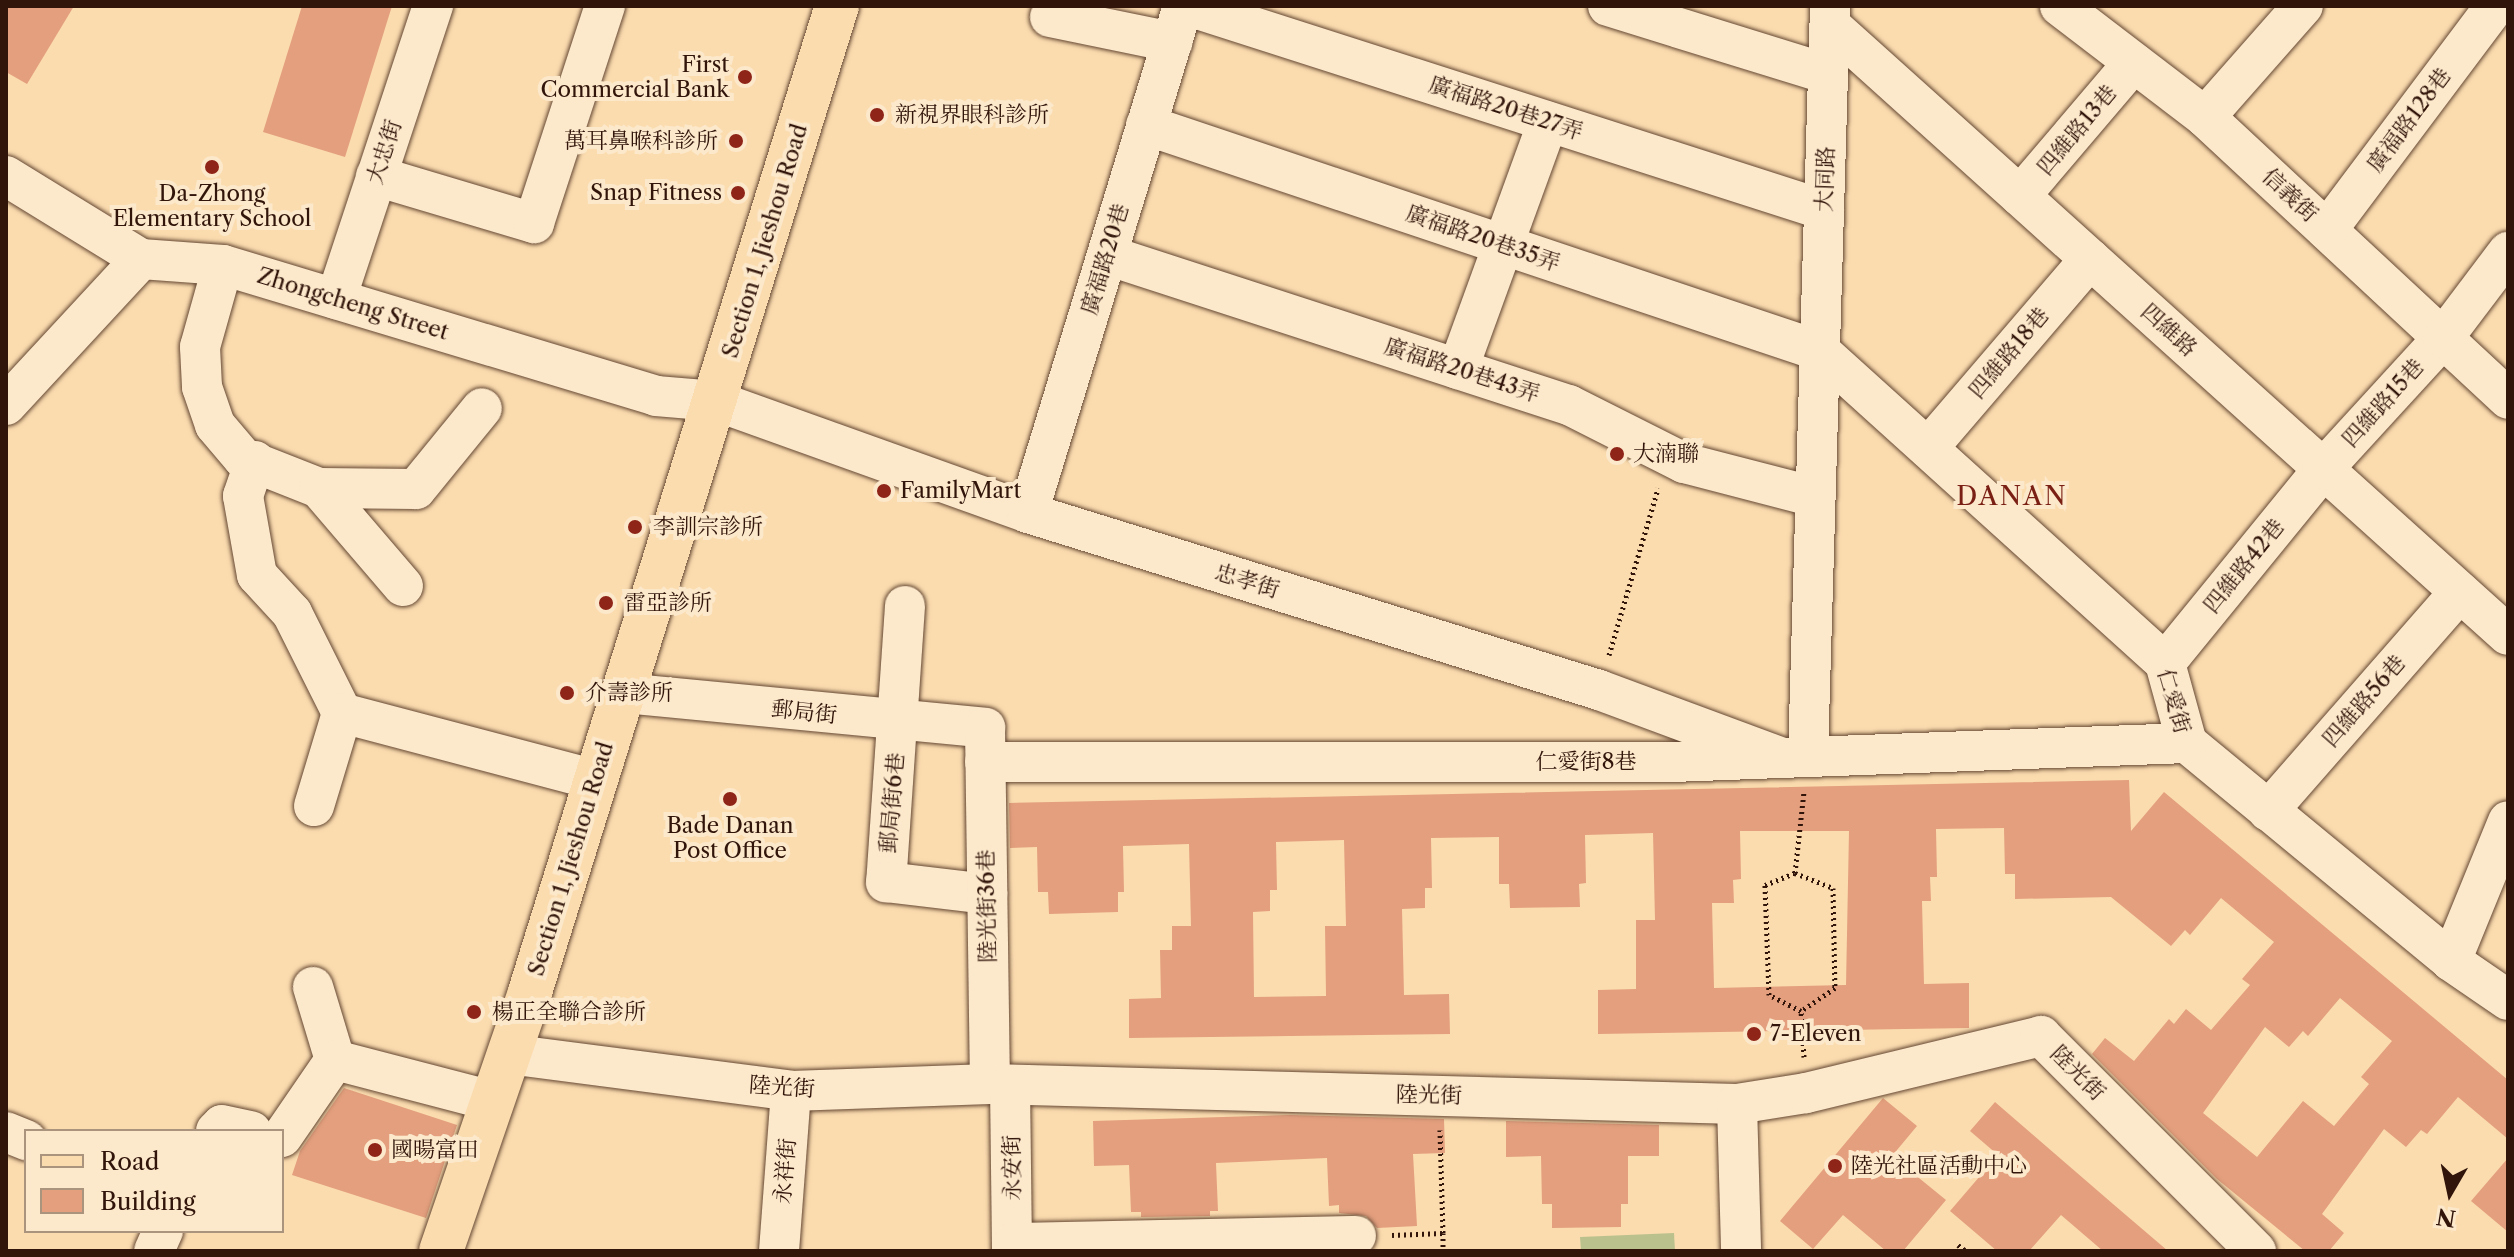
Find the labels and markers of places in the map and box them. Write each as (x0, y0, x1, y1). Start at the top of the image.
place label: First Commercial Bank (541, 51, 729, 102)
marker: First Commercial Bank (736, 68, 754, 86)
place label: 新視界眼科診所 (895, 102, 1049, 128)
marker: 新視界眼科診所 (866, 104, 888, 126)
place label: 萬耳鼻喉科診所 (564, 128, 718, 154)
marker: 萬耳鼻喉科診所 (725, 130, 747, 152)
marker: Da-Zhong Elementary School (203, 158, 221, 176)
place label: Da-Zhong Elementary School (112, 180, 312, 232)
place label: Snap Fitness (590, 180, 722, 206)
marker: Snap Fitness (729, 184, 747, 202)
place label: 大湳聯 (1633, 441, 1699, 467)
marker: 大湳聯 (1608, 445, 1626, 463)
place label: FamilyMart (900, 478, 1021, 504)
marker: FamilyMart (875, 482, 893, 500)
place label: 李訓宗診所 (653, 514, 763, 540)
marker: 李訓宗診所 (624, 516, 646, 538)
place label: 雷亞診所 (624, 590, 712, 616)
marker: 雷亞診所 (595, 592, 617, 614)
place label: 介壽診所 (585, 680, 673, 706)
marker: 介壽診所 (556, 682, 578, 704)
marker: Bade Danan Post Office (721, 790, 739, 808)
place label: Bade Danan Post Office (666, 812, 794, 864)
place label: 楊正全聯合診所 (492, 999, 646, 1025)
marker: 楊正全聯合診所 (463, 1001, 485, 1023)
place label: 7-Eleven (1770, 1021, 1861, 1047)
marker: 7-Eleven (1745, 1025, 1763, 1043)
place label: 國暘富田 (391, 1137, 479, 1163)
marker: 國暘富田 (366, 1141, 384, 1159)
place label: 陸光社區活動中心 (1851, 1153, 2027, 1179)
marker: 陸光社區活動中心 (1826, 1157, 1844, 1175)

